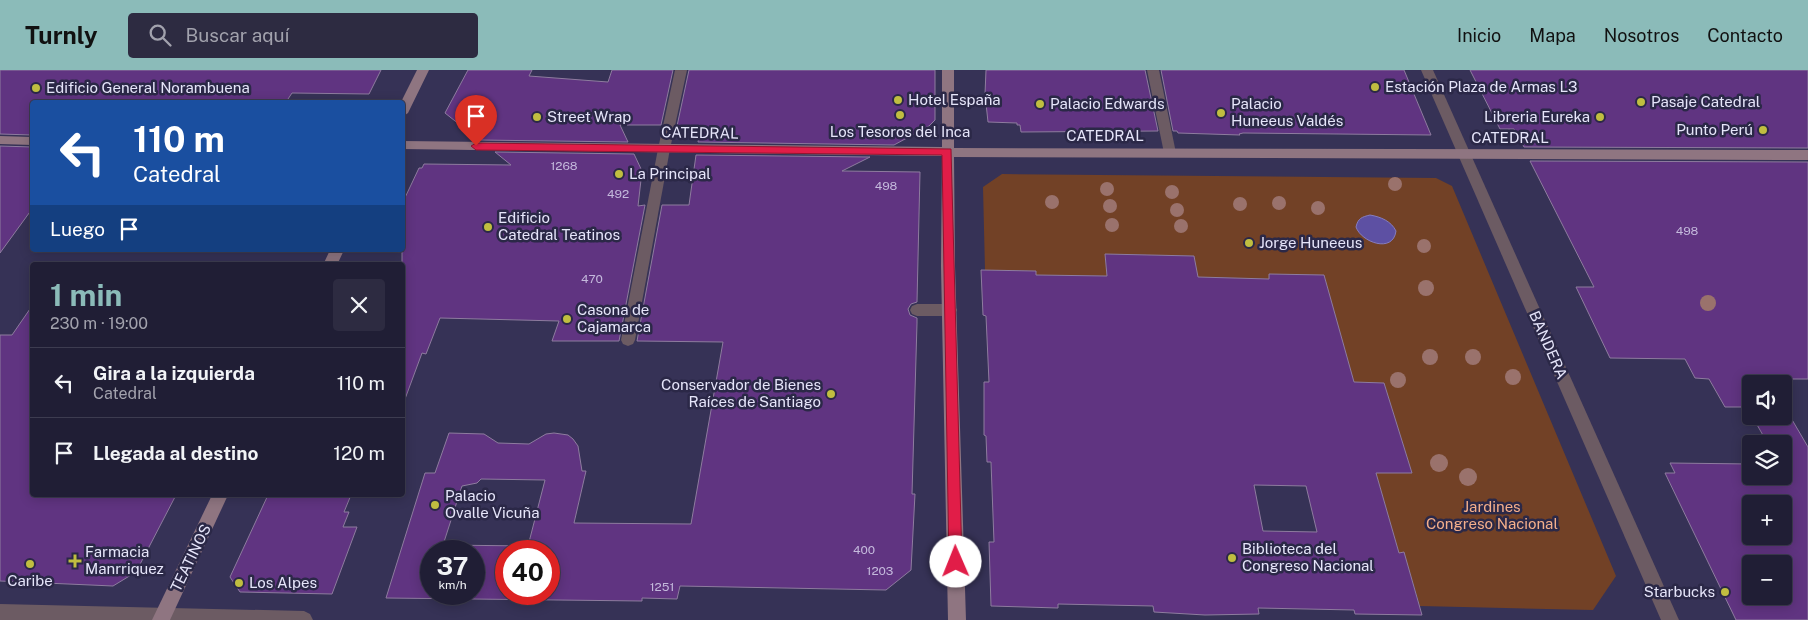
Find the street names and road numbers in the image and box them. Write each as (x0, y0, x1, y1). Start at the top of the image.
street label: CATEDRAL (661, 123, 739, 142)
street label: CATEDRAL (1066, 127, 1144, 144)
street label: CATEDRAL (1471, 129, 1549, 146)
street label: BANDERA (1526, 308, 1571, 382)
street label: TEATINOS (167, 521, 214, 594)

